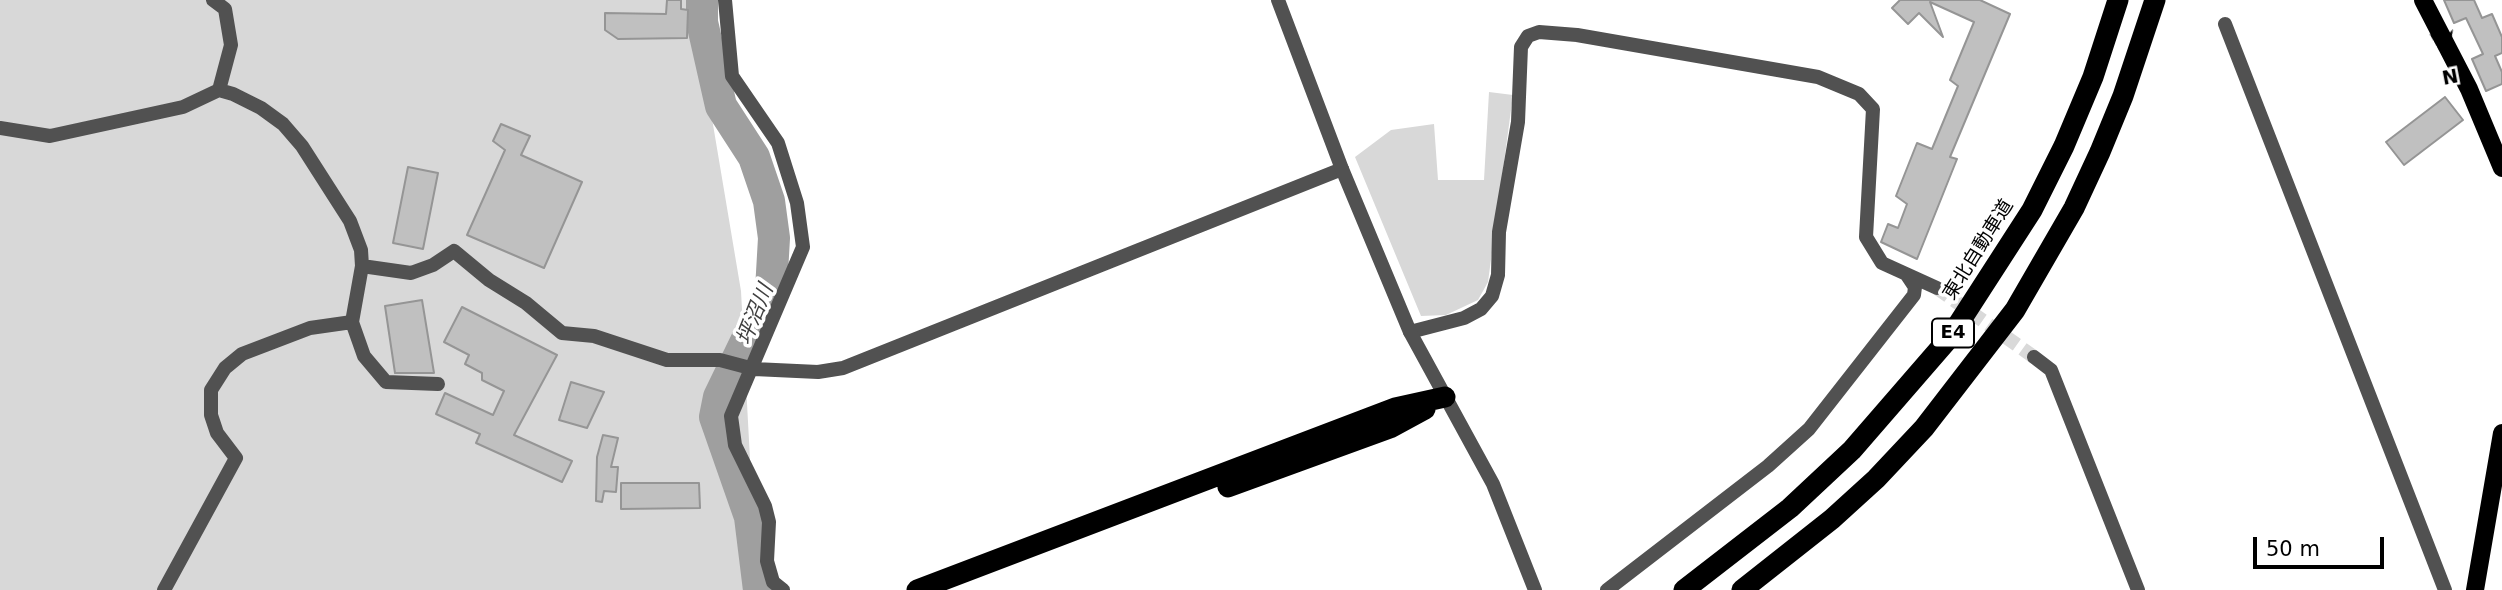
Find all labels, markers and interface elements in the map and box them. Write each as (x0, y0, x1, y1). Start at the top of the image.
north arrow (2411, 21, 2481, 91)
text: N (2440, 64, 2460, 89)
street label: 東北自動車道 (1939, 196, 2019, 304)
water label: 坪沼川 (733, 281, 779, 349)
road number: E4 (1932, 318, 1974, 348)
scale bar (2257, 524, 2388, 568)
text: 50 m (2266, 537, 2320, 561)

